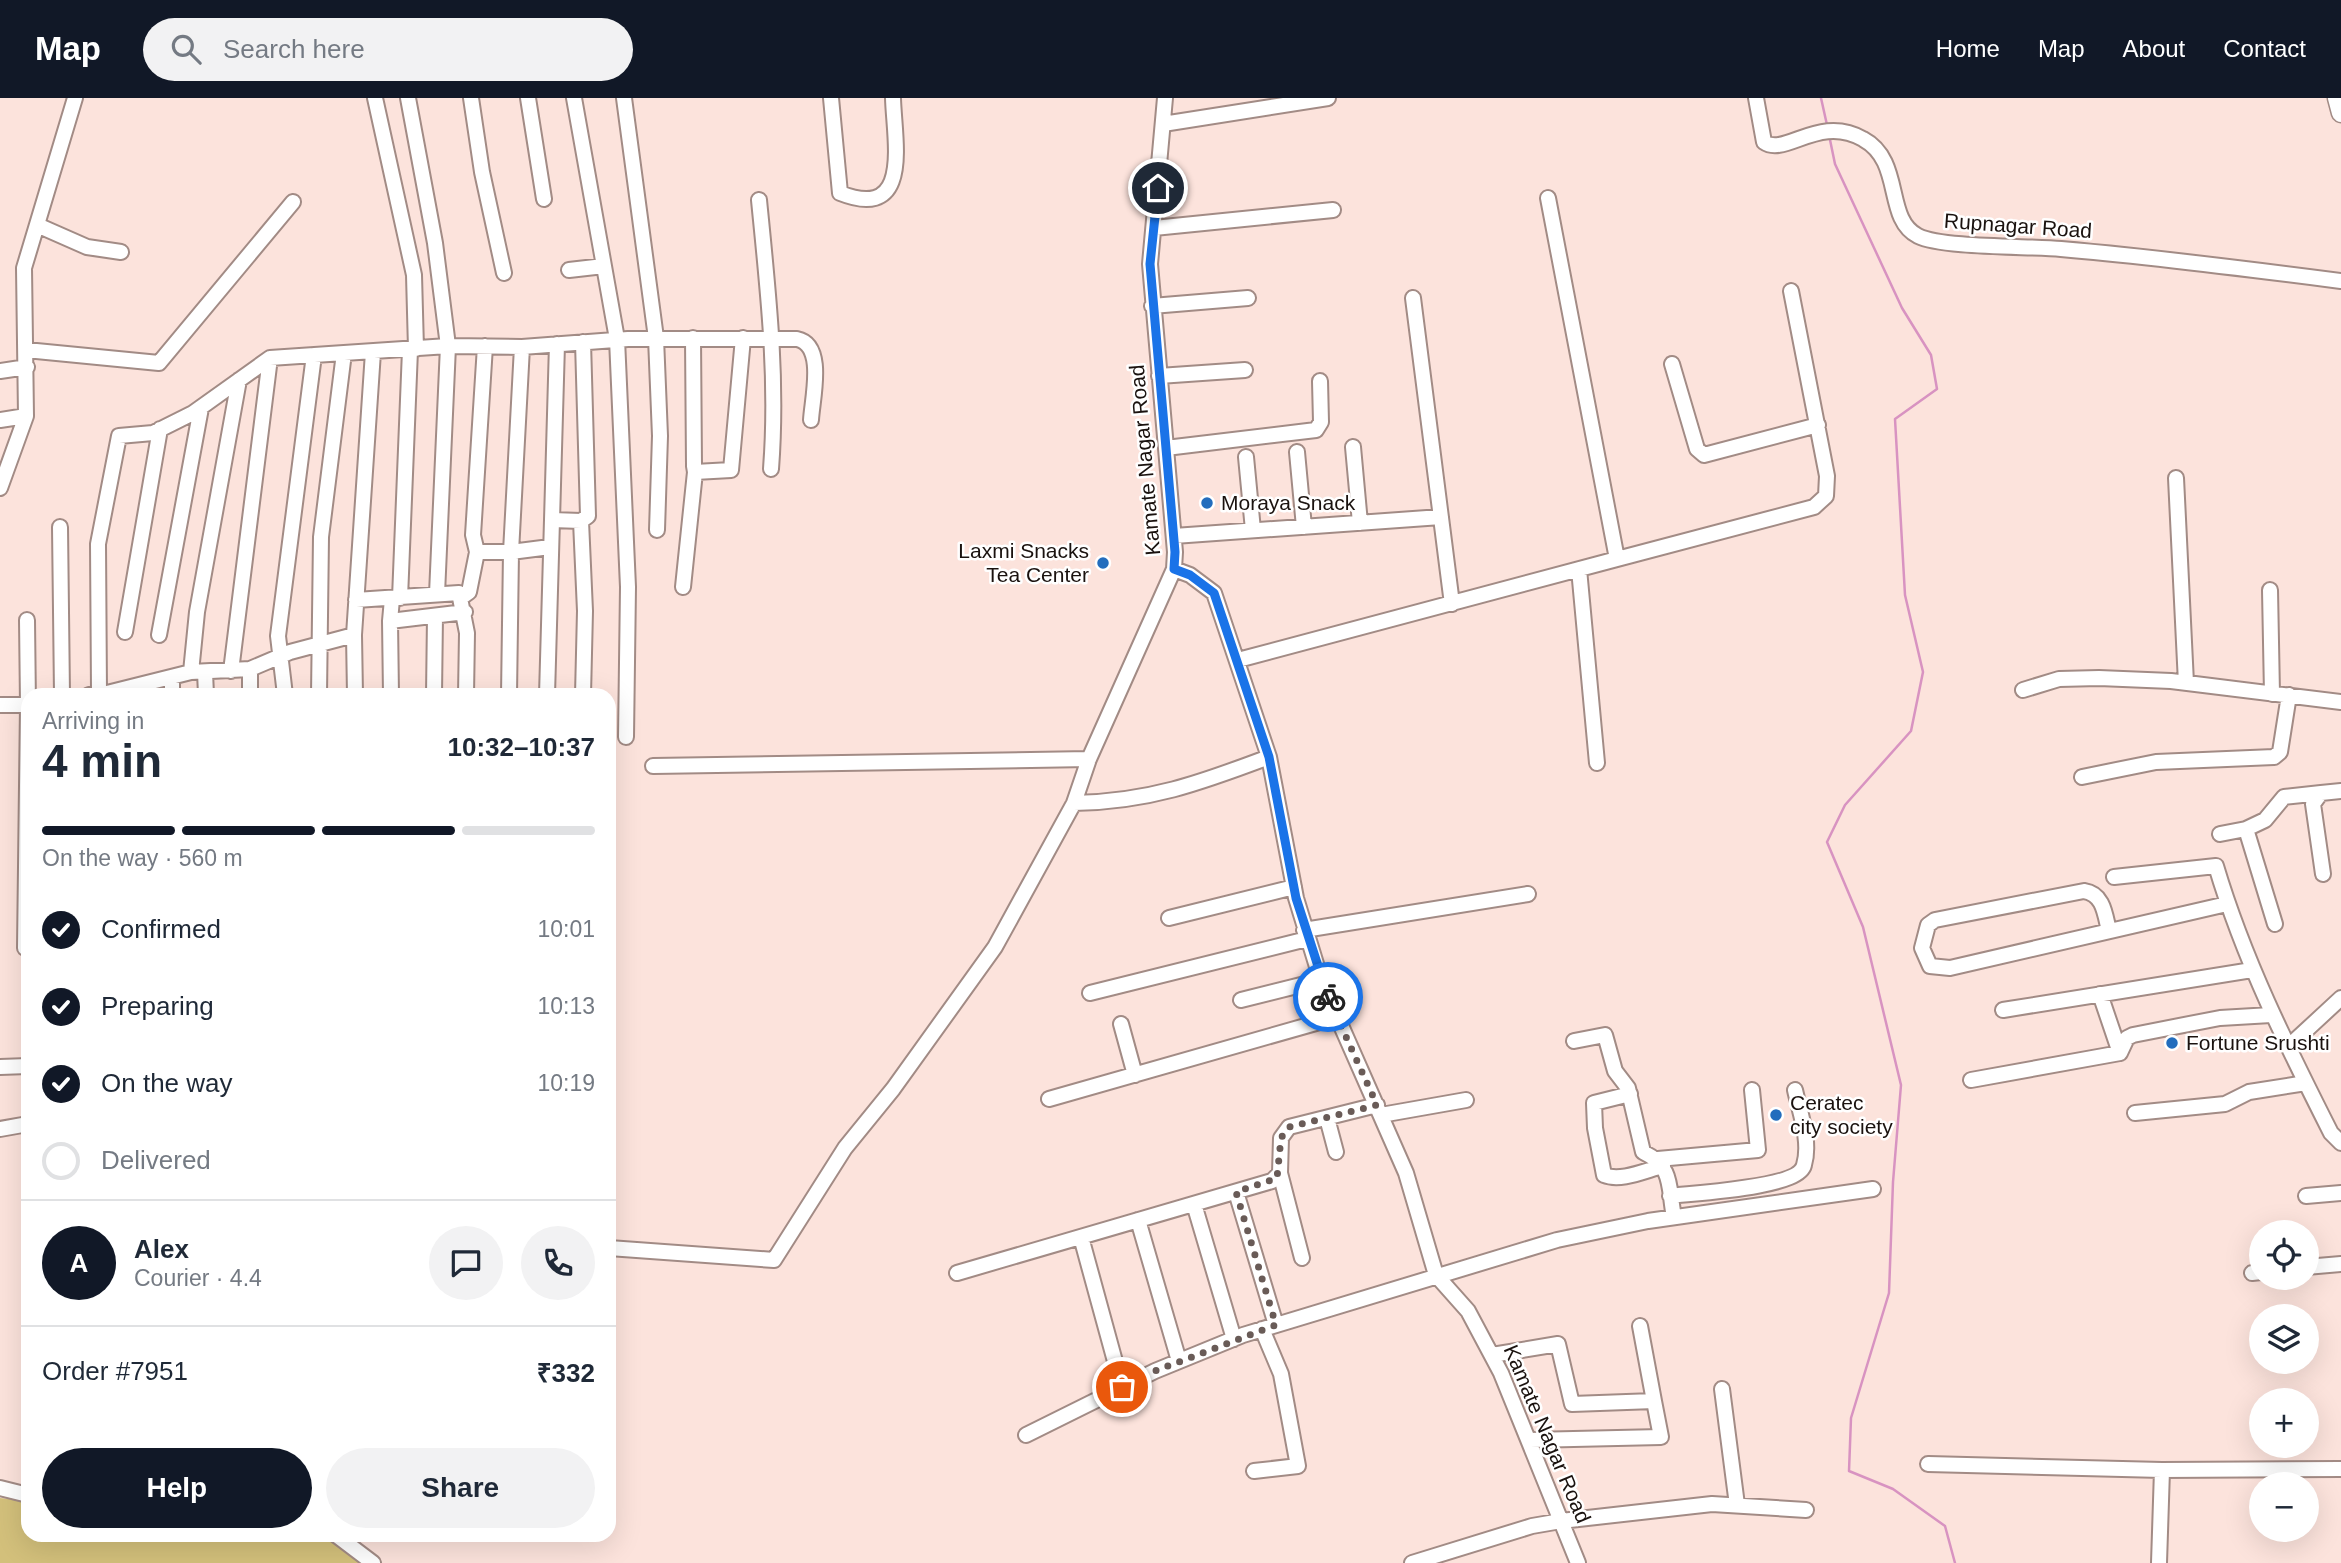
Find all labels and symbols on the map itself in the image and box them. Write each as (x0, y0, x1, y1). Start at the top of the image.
pin (1128, 158, 1188, 218)
street label: Rupnagar Road (1943, 209, 2093, 242)
street label: Kamate Nagar Road (1125, 364, 1164, 556)
place label: Moraya Snack (1221, 491, 1356, 514)
marker: Moraya Snack (1199, 495, 1215, 511)
place label: Laxmi Snacks Tea Center (958, 539, 1089, 586)
marker: Laxmi Snacks Tea Center (1095, 555, 1111, 571)
courier (1293, 962, 1363, 1032)
place label: Fortune Srushti (2186, 1031, 2330, 1054)
marker: Fortune Srushti (2164, 1035, 2180, 1051)
place label: Ceratec city society (1790, 1091, 1893, 1138)
marker: Ceratec city society (1768, 1107, 1784, 1123)
street label: Kamate Nagar Road (1499, 1341, 1595, 1526)
pin (1092, 1357, 1152, 1417)

